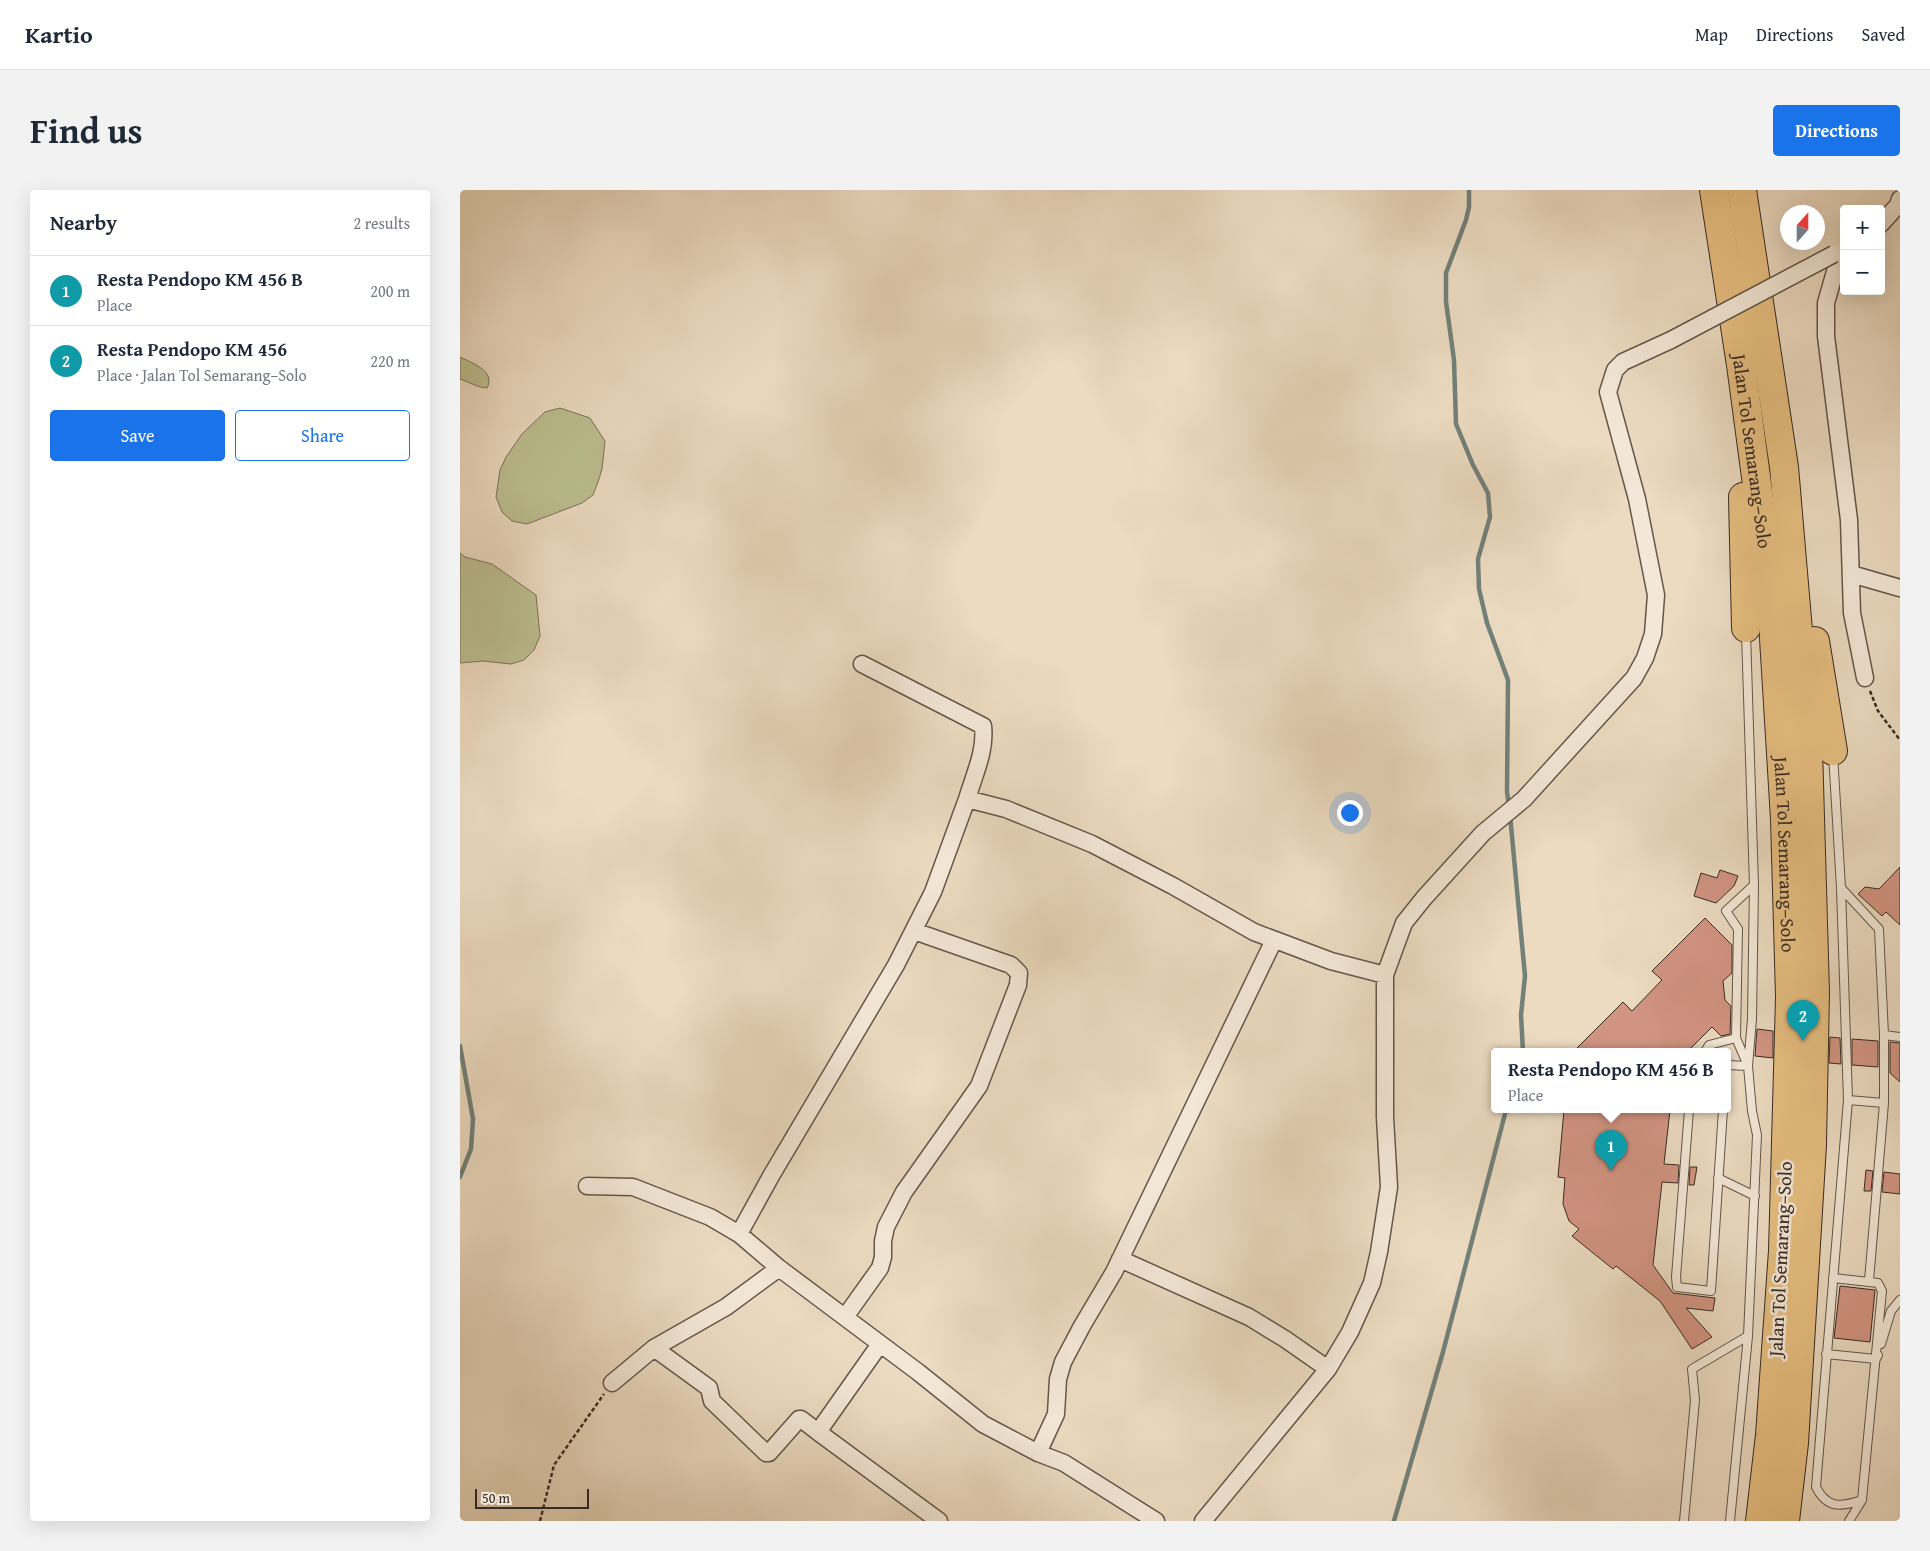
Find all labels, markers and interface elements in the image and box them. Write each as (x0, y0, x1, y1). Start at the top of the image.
text: Kartio (25, 17, 93, 52)
text: Map (1695, 21, 1728, 48)
text: Directions (1756, 21, 1833, 48)
text: Saved (1861, 21, 1905, 48)
text: Find us (30, 105, 143, 156)
button: Directions (1773, 105, 1900, 156)
north arrow (1780, 205, 1825, 250)
map controls (1840, 205, 1885, 295)
button: + (1840, 205, 1885, 250)
text: Nearby (50, 207, 117, 238)
text: 2 results (353, 211, 410, 235)
button: − (1840, 250, 1885, 295)
text: Resta Pendopo KM 456 B (97, 265, 303, 293)
text: 1 (62, 279, 70, 303)
text: 200 m (370, 279, 410, 303)
text: Place (97, 293, 132, 317)
text: Resta Pendopo KM 456 (97, 335, 287, 363)
text: 2 (62, 349, 70, 373)
text: 220 m (370, 349, 410, 373)
street label: Jalan Tol Semarang–Solo (1725, 350, 1779, 550)
text: Place · Jalan Tol Semarang–Solo (97, 363, 307, 387)
button: Save (50, 410, 225, 461)
button: Share (235, 410, 410, 461)
street label: Jalan Tol Semarang–Solo (1767, 754, 1803, 953)
your location (1337, 800, 1363, 826)
pin: 2 (1787, 1000, 1819, 1041)
popup (1491, 1048, 1731, 1113)
text: Resta Pendopo KM 456 B (1508, 1055, 1714, 1083)
text: Place (1508, 1083, 1543, 1107)
pin: 1 (1595, 1130, 1627, 1171)
street label: Jalan Tol Semarang–Solo (1761, 1161, 1799, 1359)
scale bar (475, 1486, 589, 1509)
text: 50 m (482, 1488, 510, 1508)

